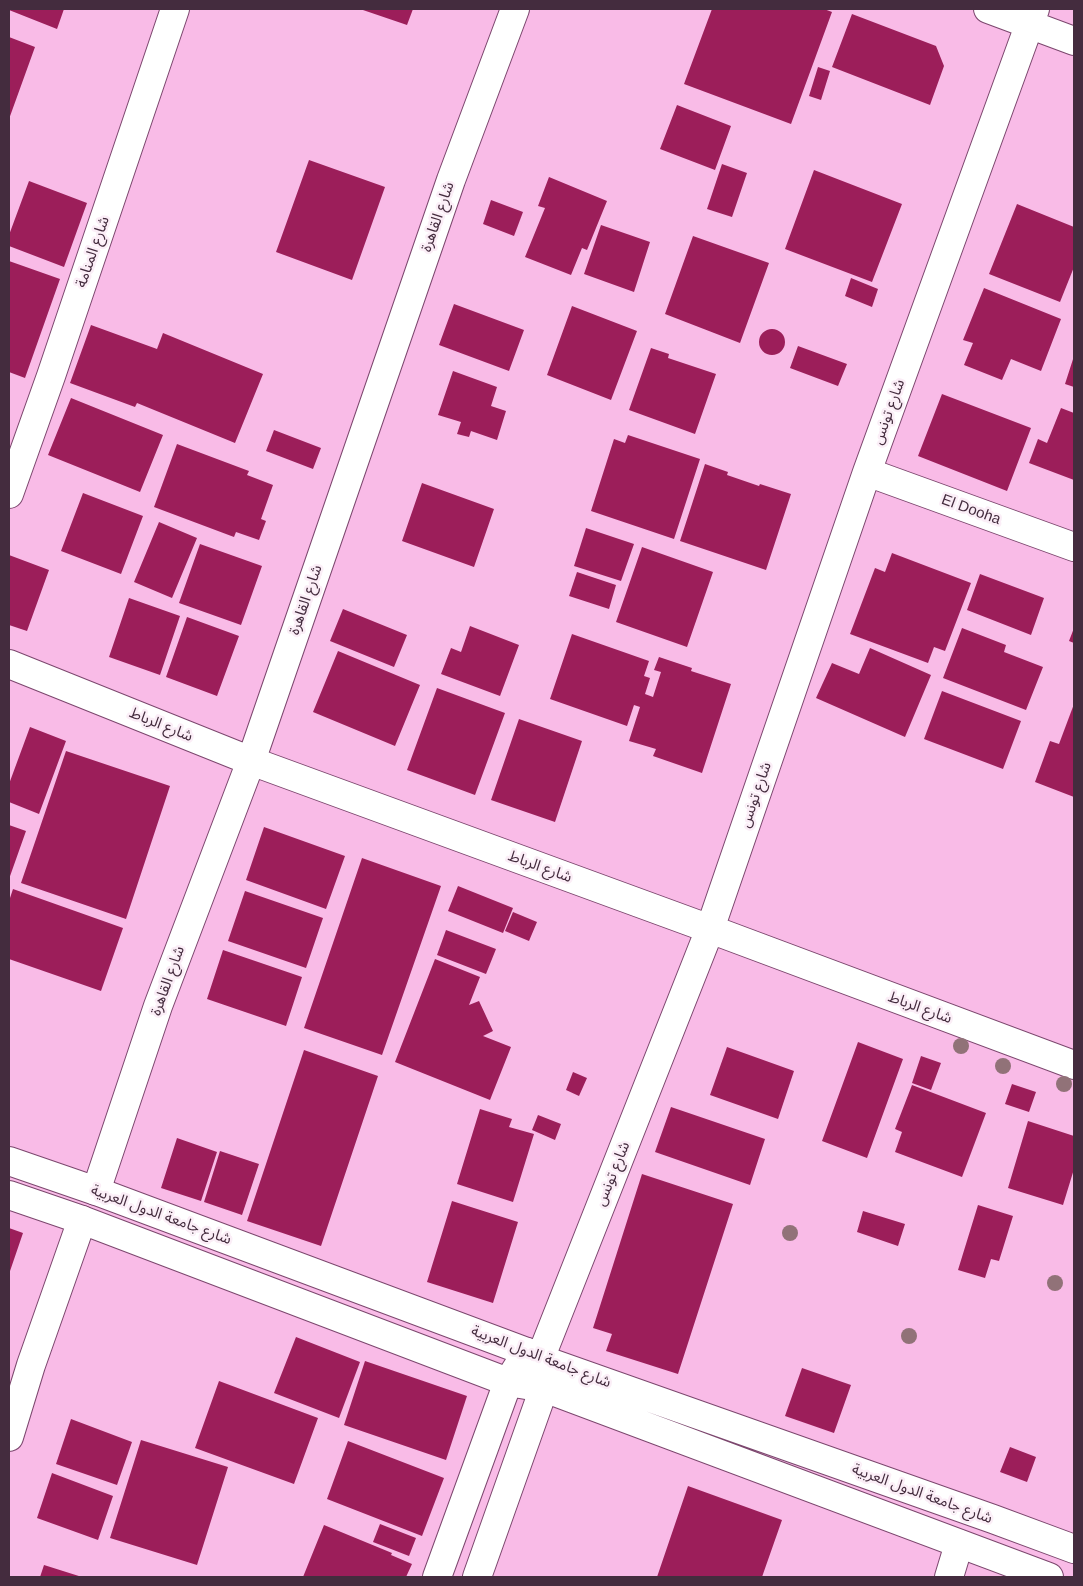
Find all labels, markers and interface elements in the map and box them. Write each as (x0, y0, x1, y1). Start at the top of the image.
street label: شارع القاهرة (418, 180, 458, 254)
street label: شارع المنامة (72, 214, 114, 290)
street label: شارع تونس (869, 377, 909, 447)
street label: El Dooha (939, 491, 1003, 529)
street label: شارع القاهرة (286, 563, 326, 637)
street label: شارع الرباط (127, 704, 195, 746)
street label: شارع تونس (736, 760, 776, 830)
street label: شارع الرباط (506, 847, 574, 887)
street label: شارع القاهرة (147, 944, 189, 1018)
street label: شارع الرباط (886, 988, 954, 1028)
street label: شارع تونس (592, 1139, 634, 1209)
street label: شارع جامعة الدول العربية (88, 1181, 234, 1249)
street label: شارع جامعة الدول العربية (469, 1322, 613, 1392)
street label: شارع جامعة الدول العربية (849, 1460, 995, 1528)

